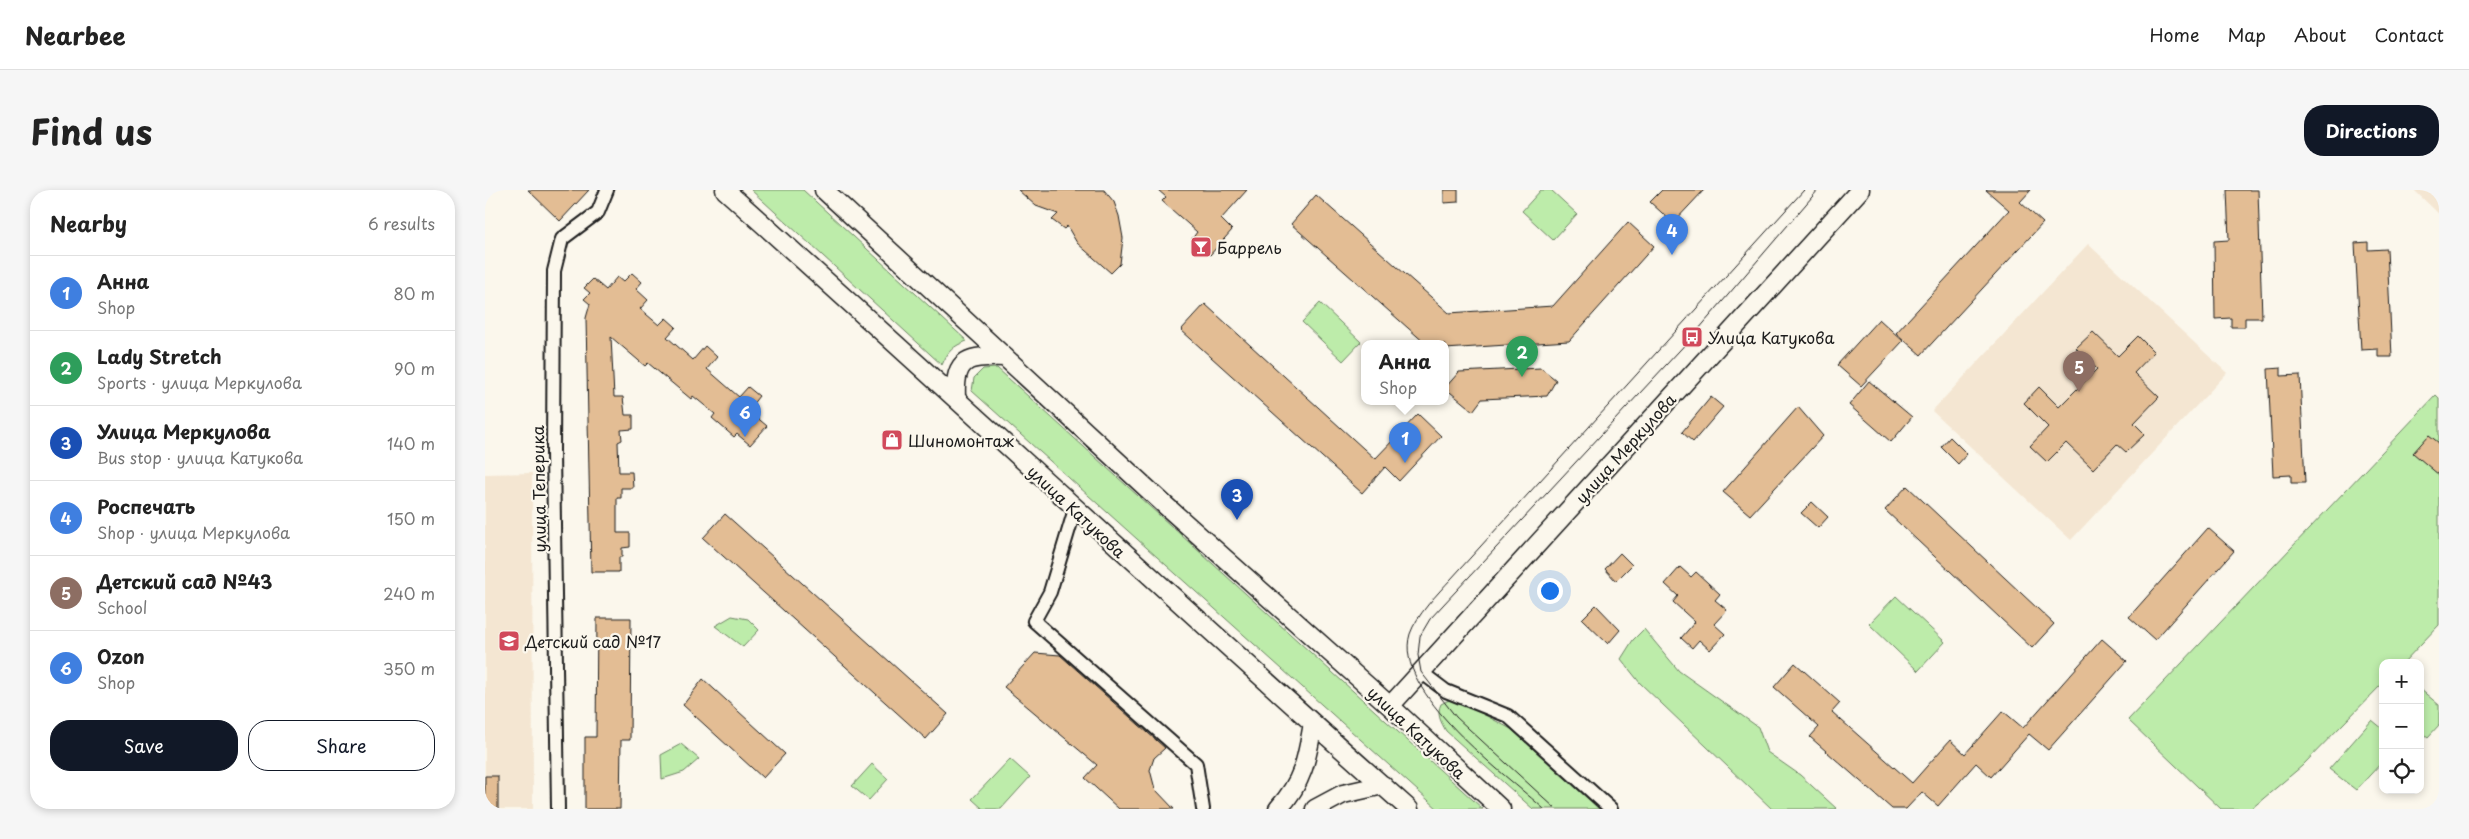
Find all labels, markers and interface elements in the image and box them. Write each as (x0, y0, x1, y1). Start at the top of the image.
text: Nearbee (25, 17, 126, 53)
text: Home (2149, 21, 2199, 48)
text: Map (2227, 21, 2266, 48)
text: About (2294, 21, 2346, 48)
text: Contact (2374, 21, 2444, 48)
text: Find us (30, 104, 152, 157)
button: Directions (2304, 105, 2439, 156)
text: Nearby (50, 207, 127, 239)
text: 6 results (368, 211, 435, 235)
pin: 4 (1656, 214, 1688, 255)
bar icon: Баррель (1189, 235, 1213, 259)
place label: Баррель (1217, 235, 1282, 259)
text: Анна (97, 267, 149, 295)
text: 1 (62, 281, 70, 305)
text: 80 m (393, 281, 435, 305)
text: Shop (97, 295, 135, 319)
bus stop icon: Улица Катукова (1680, 325, 1704, 349)
place label: Улица Катукова (1708, 325, 1834, 349)
pin: 2 (1506, 336, 1538, 377)
popup (1361, 340, 1449, 405)
text: Lady Stretch (97, 342, 222, 370)
text: Анна (1379, 347, 1431, 375)
pin: 5 (2063, 351, 2095, 392)
text: 2 (60, 356, 72, 380)
text: 90 m (394, 356, 435, 380)
text: Sports · улица Меркулова (97, 370, 302, 394)
text: Shop (1379, 375, 1417, 399)
street label: улица Меркулова (1569, 388, 1681, 508)
pin: 6 (729, 396, 761, 437)
text: Улица Меркулова (97, 417, 271, 445)
pin: 1 (1389, 422, 1421, 463)
street label: улица Теперика (525, 425, 551, 553)
shop icon: Шиномонтаж (880, 428, 904, 452)
place label: Шиномонтаж (908, 428, 1014, 452)
text: 3 (61, 431, 71, 455)
text: 140 m (387, 431, 435, 455)
text: Bus stop · улица Катукова (97, 445, 303, 469)
street label: улица Катукова (1023, 459, 1132, 563)
pin: 3 (1221, 479, 1253, 520)
text: Роспечать (97, 492, 195, 520)
text: 4 (61, 506, 71, 530)
text: 150 m (387, 506, 435, 530)
text: Shop · улица Меркулова (97, 520, 290, 544)
text: Детский сад №43 (97, 567, 273, 595)
your location (1537, 578, 1563, 604)
text: 5 (61, 581, 71, 605)
text: 240 m (383, 581, 435, 605)
text: School (97, 595, 147, 619)
school or university icon: Детский сад №17 (497, 629, 521, 653)
place label: Детский сад №17 (524, 629, 662, 653)
text: Ozon (97, 642, 145, 670)
text: 6 (60, 656, 72, 680)
text: 350 m (383, 656, 435, 680)
map controls (2379, 659, 2424, 794)
button: + (2379, 659, 2424, 704)
text: Shop (97, 670, 135, 694)
street label: улица Катукова (1363, 680, 1472, 784)
button: − (2379, 704, 2424, 749)
button: Save (50, 720, 238, 771)
button: Share (248, 720, 435, 771)
button: locate (2379, 749, 2424, 794)

